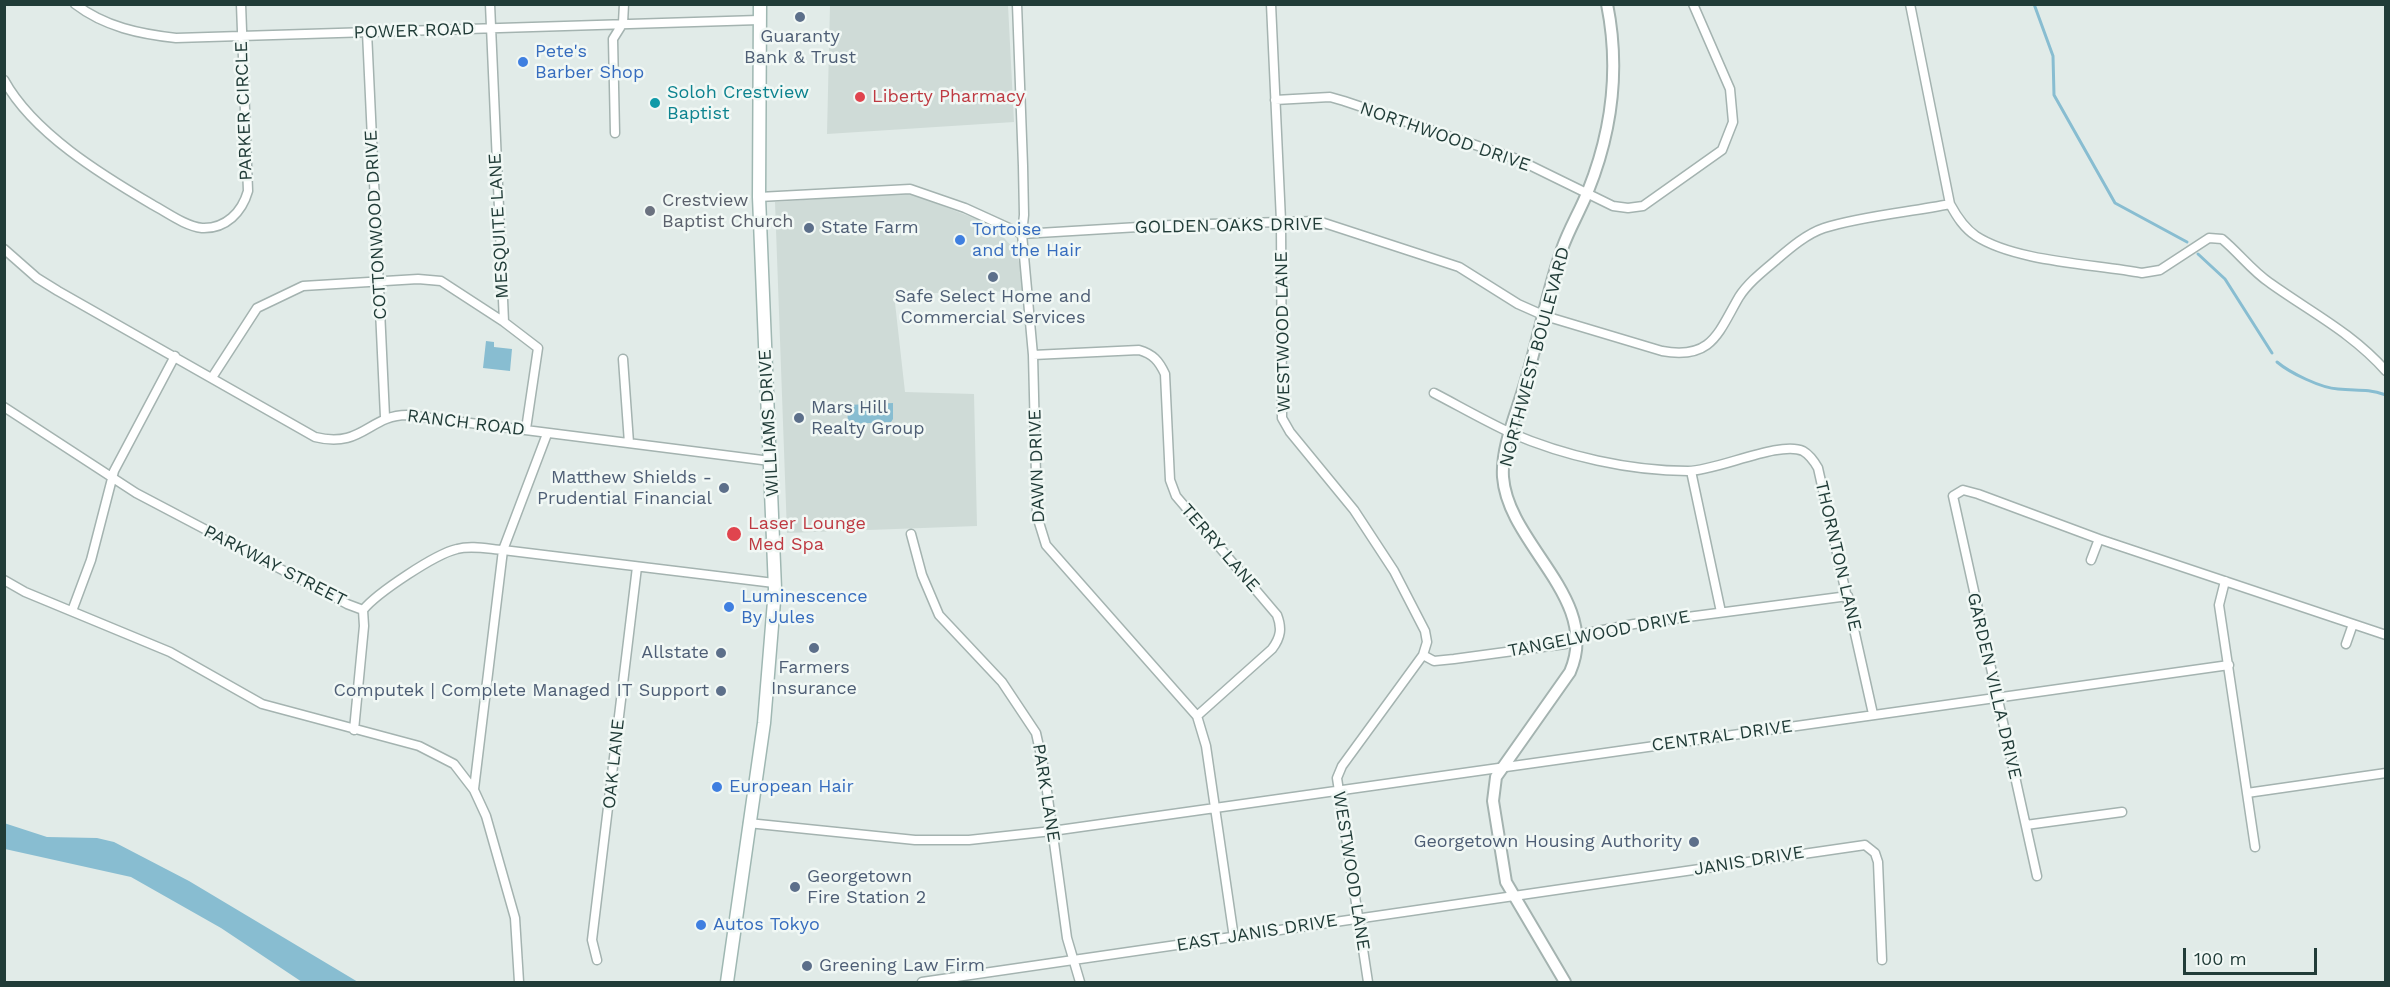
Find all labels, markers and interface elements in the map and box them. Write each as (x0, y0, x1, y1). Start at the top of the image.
marker: Guaranty Bank & Trust (793, 10, 807, 24)
street label: POWER ROAD (353, 18, 475, 44)
place label: Guaranty Bank & Trust (744, 26, 856, 68)
street label: PARKER CIRCLE (231, 41, 257, 181)
place label: Pete's Barber Shop (535, 41, 644, 84)
marker: Pete's Barber Shop (516, 55, 530, 69)
place label: Soloh Crestview Baptist (667, 82, 809, 124)
place label: Liberty Pharmacy (872, 86, 1025, 108)
marker: Liberty Pharmacy (853, 90, 867, 104)
marker: Soloh Crestview Baptist (648, 96, 662, 110)
street label: NORTHWOOD DRIVE (1357, 98, 1533, 176)
street label: COTTONWOOD DRIVE (360, 130, 392, 320)
street label: MESQUITE LANE (484, 153, 514, 299)
place label: Crestview Baptist Church (662, 190, 793, 232)
marker: Crestview Baptist Church (643, 204, 657, 218)
street label: GOLDEN OAKS DRIVE (1135, 214, 1323, 238)
place label: State Farm (821, 217, 919, 239)
place label: Tortoise and the Hair (972, 219, 1081, 262)
marker: State Farm (802, 221, 816, 235)
marker: Tortoise and the Hair (953, 233, 967, 247)
street label: NORTHWEST BOULEVARD (1495, 245, 1575, 469)
street label: WESTWOOD LANE (1271, 251, 1295, 413)
marker: Safe Select Home and Commercial Services (986, 270, 1000, 284)
place label: Safe Select Home and Commercial Services (895, 286, 1091, 328)
street label: WILLIAMS DRIVE (754, 349, 784, 497)
place label: Mars Hill Realty Group (811, 397, 925, 440)
street label: RANCH ROAD (406, 405, 526, 441)
street label: DAWN DRIVE (1024, 409, 1050, 523)
marker: Mars Hill Realty Group (792, 411, 806, 425)
place label: Matthew Shields - Prudential Financial (537, 467, 712, 510)
street label: THORNTON LANE (1810, 479, 1866, 633)
marker: Matthew Shields - Prudential Financial (717, 481, 731, 495)
street label: TERRY LANE (1176, 500, 1264, 596)
place label: Laser Lounge Med Spa (748, 513, 866, 556)
street label: PARKWAY STREET (200, 521, 350, 611)
marker: Laser Lounge Med Spa (725, 525, 743, 543)
place label: Luminescence By Jules (741, 586, 868, 628)
street label: GARDEN VILLA DRIVE (1962, 591, 2026, 781)
marker: Luminescence By Jules (722, 600, 736, 614)
street label: TANGELWOOD DRIVE (1506, 606, 1692, 662)
marker: Farmers Insurance (807, 641, 821, 655)
place label: Allstate (641, 642, 709, 664)
marker: Allstate (714, 646, 728, 660)
place label: Farmers Insurance (771, 657, 857, 700)
place label: Computek | Complete Managed IT Support (333, 680, 709, 702)
marker: Computek | Complete Managed IT Support (714, 684, 728, 698)
street label: CENTRAL DRIVE (1650, 715, 1794, 757)
street label: OAK LANE (599, 718, 629, 810)
street label: PARK LANE (1028, 742, 1064, 844)
place label: European Hair (729, 776, 854, 798)
marker: European Hair (710, 780, 724, 794)
street label: WESTWOOD LANE (1328, 790, 1374, 952)
place label: Georgetown Housing Authority (1413, 831, 1682, 853)
marker: Georgetown Housing Authority (1687, 835, 1701, 849)
street label: JANIS DRIVE (1692, 842, 1806, 880)
place label: Georgetown Fire Station 2 (807, 866, 926, 908)
marker: Georgetown Fire Station 2 (788, 880, 802, 894)
street label: EAST JANIS DRIVE (1175, 910, 1339, 956)
place label: Autos Tokyo (713, 914, 820, 936)
marker: Autos Tokyo (694, 918, 708, 932)
scale bar (2186, 936, 2320, 974)
text: 100 m (2194, 948, 2247, 969)
place label: Greening Law Firm (819, 955, 985, 977)
marker: Greening Law Firm (800, 959, 814, 973)

